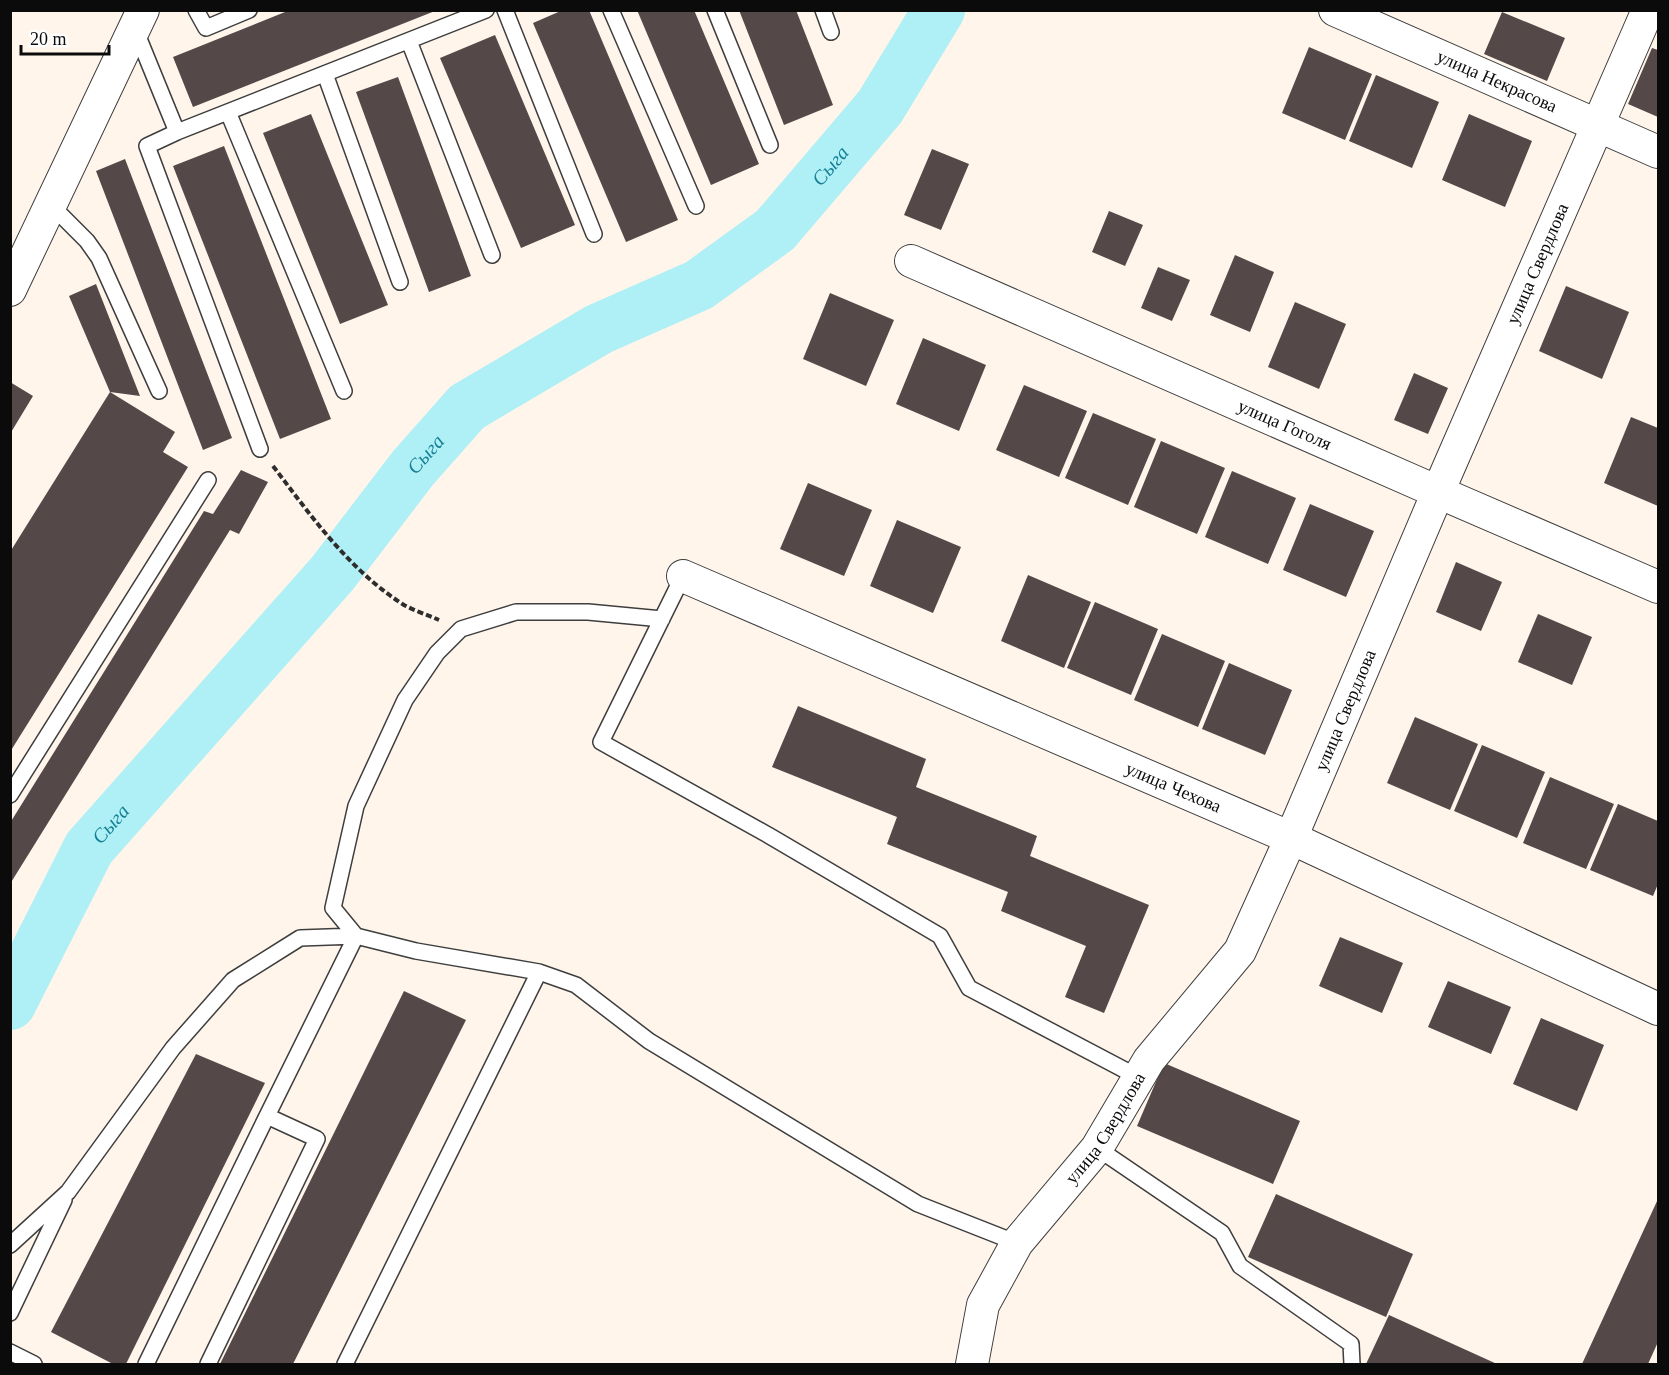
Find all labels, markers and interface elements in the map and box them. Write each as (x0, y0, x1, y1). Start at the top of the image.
scale bar (21, 18, 110, 56)
text: 20 m (30, 29, 67, 49)
street label: улица Некрасова (1434, 46, 1560, 116)
water label: Сыга (807, 141, 853, 190)
street label: улица Свердлова (1502, 200, 1572, 327)
street label: улица Гоголя (1235, 396, 1334, 454)
water label: Сыга (402, 430, 448, 478)
street label: улица Свердлова (1311, 647, 1380, 774)
street label: улица Чехова (1123, 758, 1224, 817)
water label: Сыга (87, 800, 133, 848)
street label: улица Свердлова (1061, 1069, 1149, 1188)

